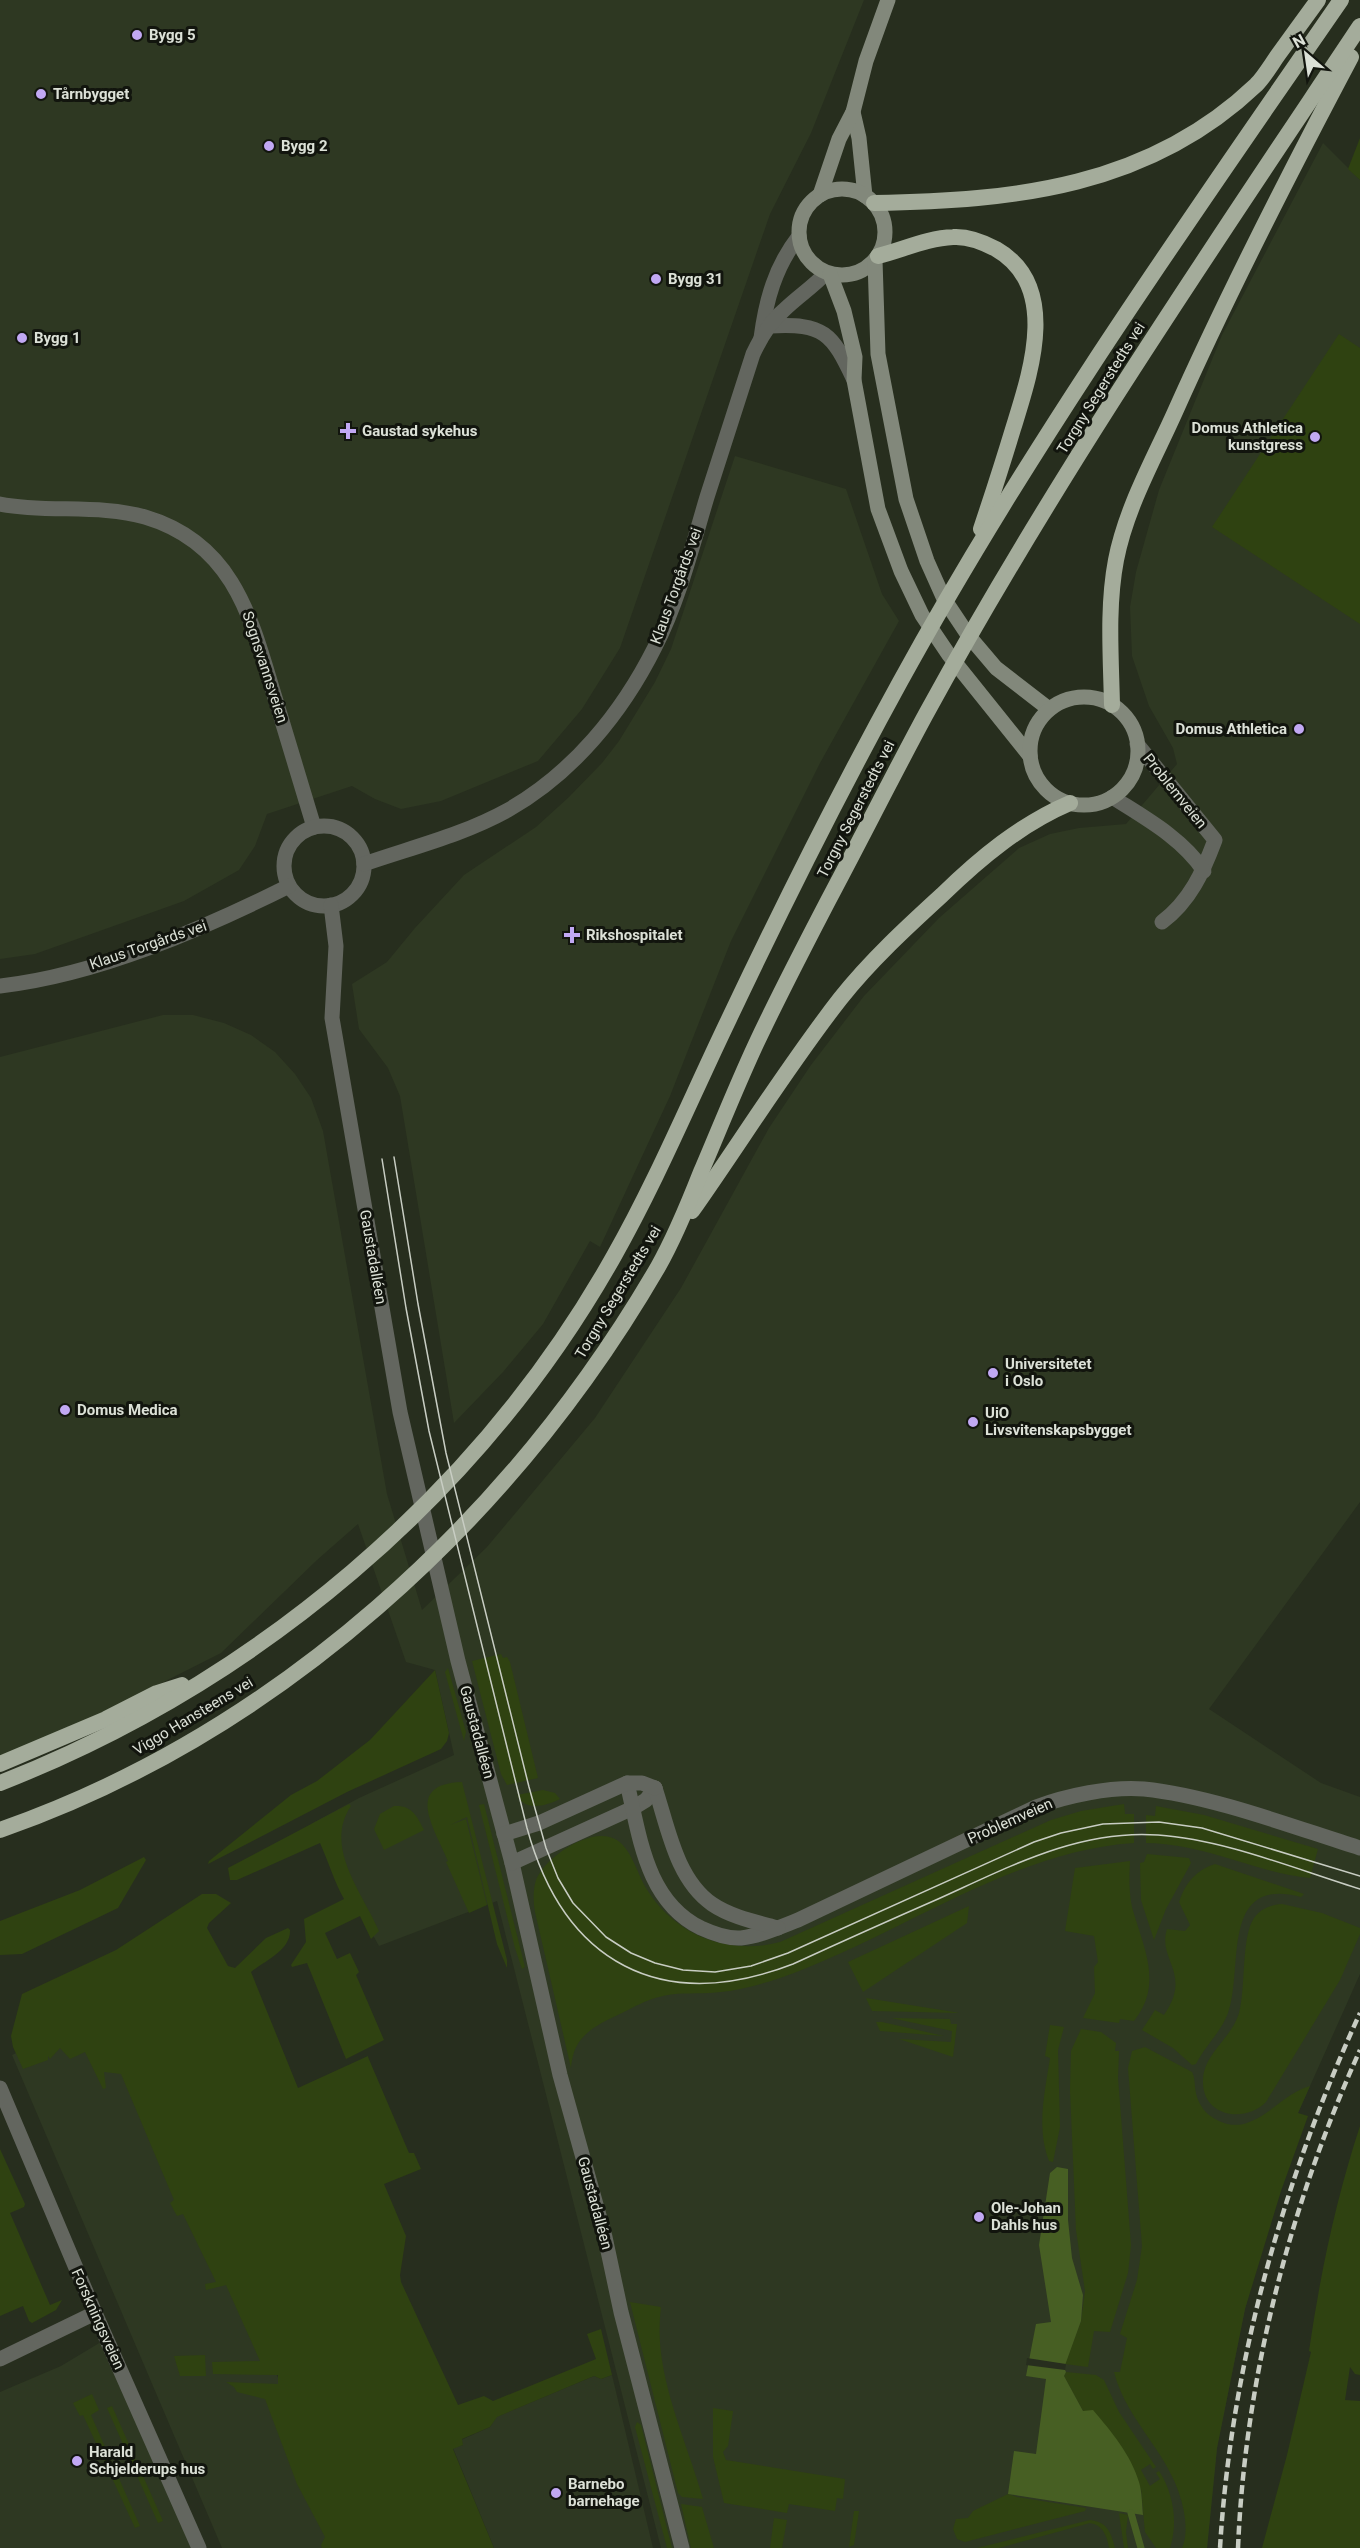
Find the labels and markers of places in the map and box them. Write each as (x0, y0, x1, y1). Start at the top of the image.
place label: Bygg 5 (149, 26, 196, 44)
marker: Bygg 5 (130, 28, 144, 42)
place label: Tårnbygget (53, 85, 129, 103)
marker: Tårnbygget (34, 87, 48, 101)
place label: Bygg 2 (281, 137, 328, 155)
marker: Bygg 2 (262, 139, 276, 153)
place label: Bygg 31 (668, 270, 723, 288)
marker: Bygg 31 (649, 272, 663, 286)
place label: Bygg 1 (34, 329, 81, 347)
marker: Bygg 1 (15, 331, 29, 345)
place label: Domus Athletica kunstgress (1192, 419, 1303, 454)
marker: Gaustad sykehus (339, 422, 357, 440)
place label: Gaustad sykehus (362, 422, 478, 440)
marker: Domus Athletica kunstgress (1308, 430, 1322, 444)
place label: Domus Athletica (1176, 720, 1287, 738)
marker: Domus Athletica (1292, 722, 1306, 736)
marker: Rikshospitalet (563, 926, 581, 944)
place label: Rikshospitalet (586, 926, 683, 944)
place label: Universitetet i Oslo (1005, 1355, 1091, 1390)
marker: Universitetet i Oslo (986, 1366, 1000, 1380)
place label: Domus Medica (77, 1401, 178, 1419)
marker: Domus Medica (58, 1403, 72, 1417)
place label: UiO Livsvitenskapsbygget (985, 1404, 1132, 1439)
marker: UiO Livsvitenskapsbygget (966, 1415, 980, 1429)
place label: Ole-Johan Dahls hus (991, 2199, 1061, 2234)
marker: Ole-Johan Dahls hus (972, 2210, 986, 2224)
place label: Harald Schjelderups hus (89, 2443, 206, 2478)
marker: Harald Schjelderups hus (70, 2454, 84, 2468)
place label: Barnebo barnehage (568, 2475, 640, 2510)
marker: Barnebo barnehage (549, 2486, 563, 2500)

